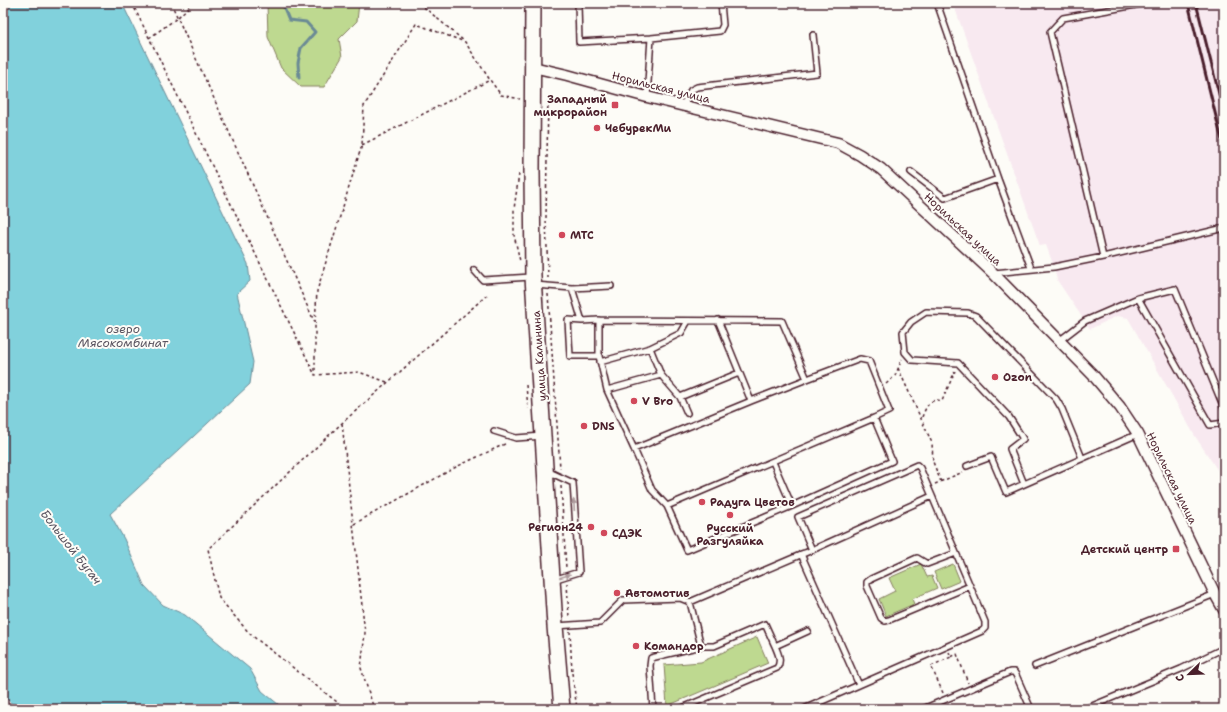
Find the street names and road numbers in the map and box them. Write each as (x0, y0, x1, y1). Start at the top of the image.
street label: Норильская улица (610, 68, 712, 107)
street label: Норильская улица (921, 190, 1005, 269)
street label: улица Калинина (529, 310, 550, 402)
street label: Норильская улица (1143, 430, 1200, 527)

